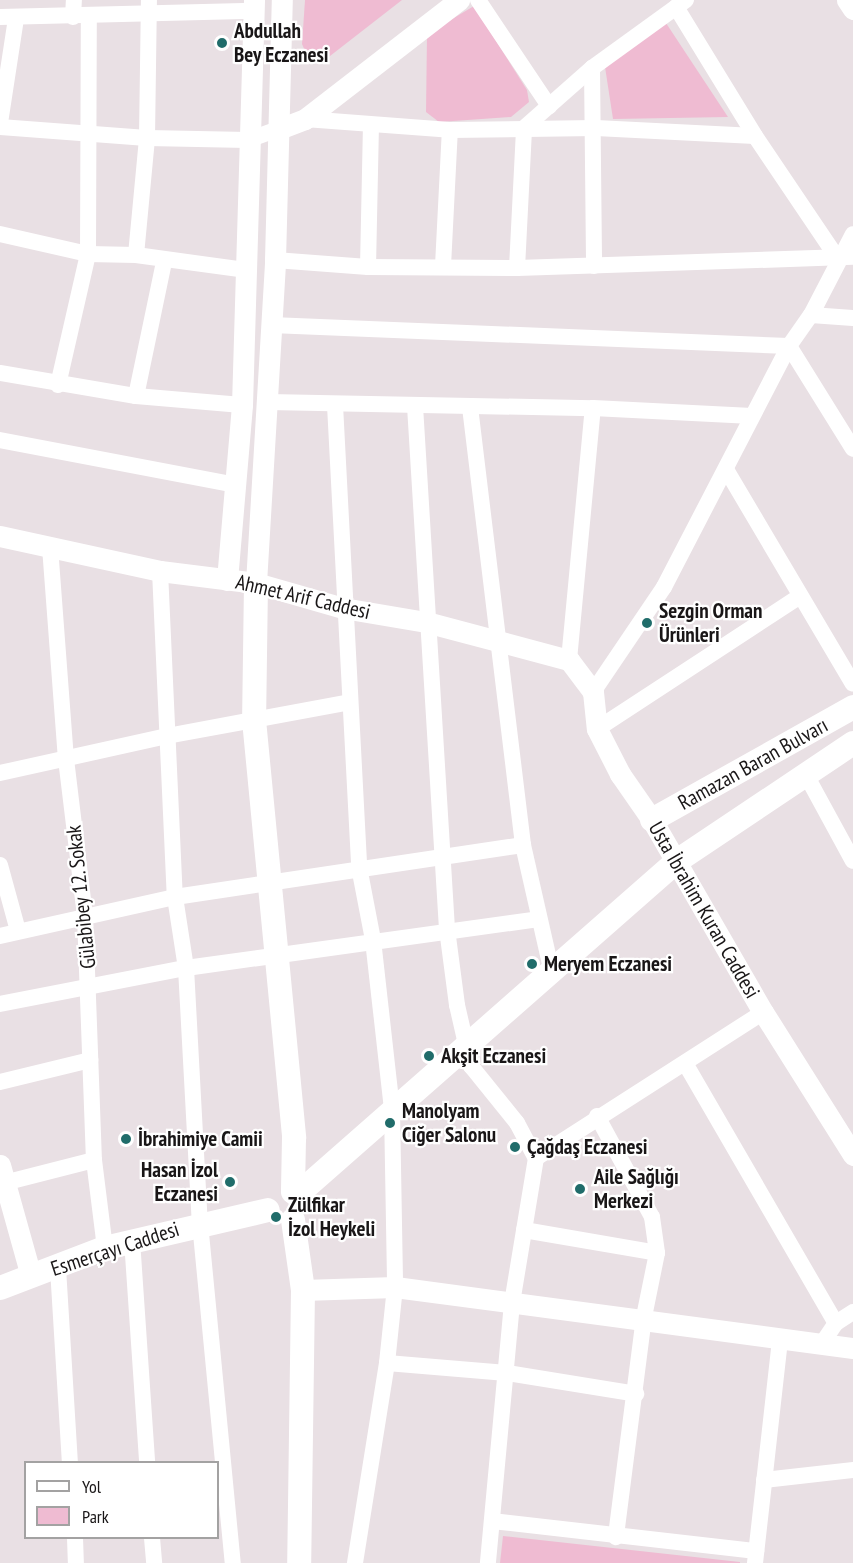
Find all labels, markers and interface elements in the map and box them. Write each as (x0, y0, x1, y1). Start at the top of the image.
place label: Abdullah Bey Eczanesi (234, 18, 329, 68)
marker: Abdullah Bey Eczanesi (215, 36, 229, 50)
street label: Ahmet Arif Caddesi (233, 569, 373, 625)
place label: Sezgin Orman Ürünleri (659, 598, 763, 648)
marker: Sezgin Orman Ürünleri (640, 616, 654, 630)
street label: Ramazan Baran Bulvarı (674, 712, 832, 816)
street label: Usta İbrahim Kuran Caddesi (643, 817, 765, 1003)
street label: Gülabibey 12. Sokak (61, 823, 101, 971)
place label: Meryem Eczanesi (544, 951, 672, 977)
marker: Meryem Eczanesi (525, 957, 539, 971)
place label: Akşit Eczanesi (441, 1043, 546, 1069)
marker: Akşit Eczanesi (422, 1049, 436, 1063)
place label: Manolyam Ciğer Salonu (402, 1098, 496, 1148)
marker: Manolyam Ciğer Salonu (383, 1116, 397, 1130)
place label: İbrahimiye Camii (138, 1126, 263, 1152)
marker: İbrahimiye Camii (119, 1132, 133, 1146)
place label: Çağdaş Eczanesi (527, 1134, 648, 1160)
marker: Çağdaş Eczanesi (508, 1140, 522, 1154)
place label: Hasan İzol Eczanesi (141, 1157, 218, 1207)
place label: Aile Sağlığı Merkezi (594, 1164, 679, 1214)
marker: Hasan İzol Eczanesi (223, 1175, 237, 1189)
marker: Aile Sağlığı Merkezi (571, 1180, 589, 1198)
place label: Zülfikar İzol Heykeli (288, 1192, 375, 1242)
marker: Zülfikar İzol Heykeli (269, 1210, 283, 1224)
street label: Esmerçayı Caddesi (48, 1216, 182, 1282)
legend (24, 1461, 219, 1539)
text: Yol (82, 1475, 101, 1498)
text: Park (82, 1505, 109, 1528)

